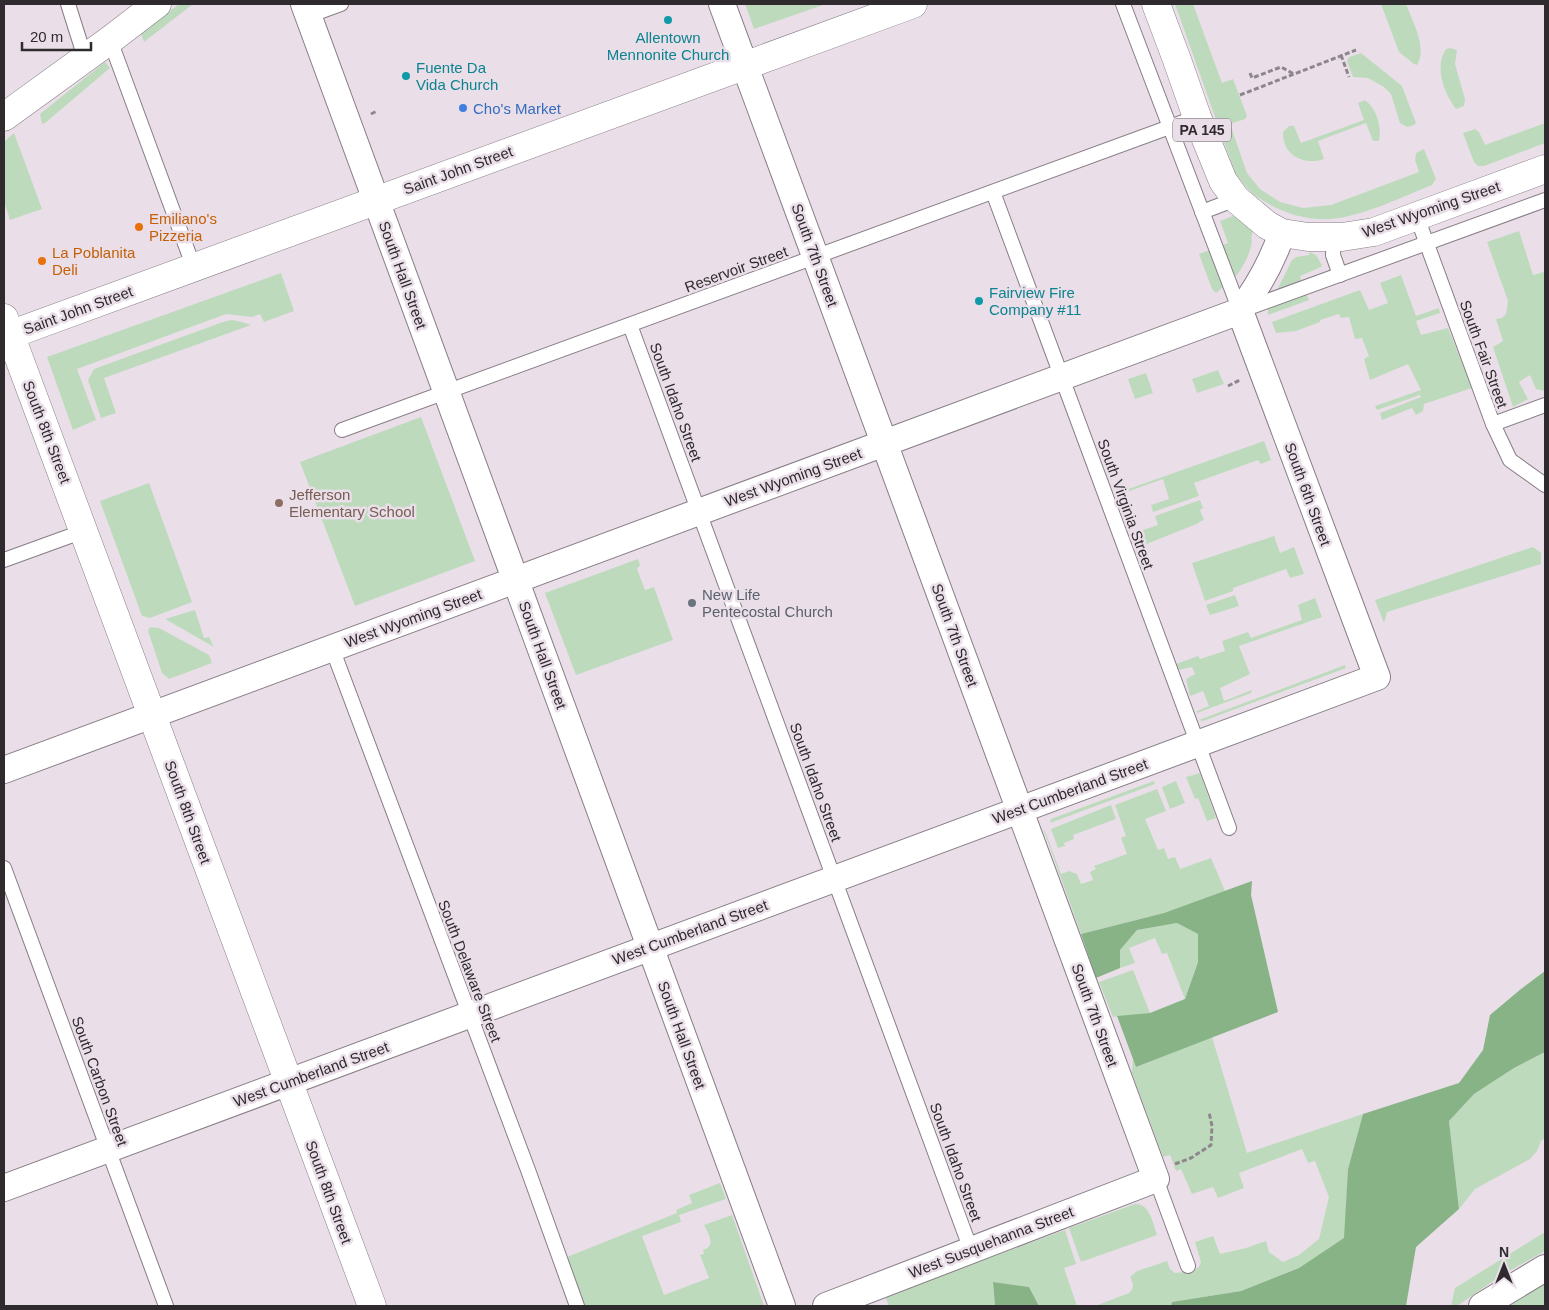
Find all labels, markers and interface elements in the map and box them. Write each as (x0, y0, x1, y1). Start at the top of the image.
marker: Allentown Mennonite Church (662, 14, 674, 26)
scale bar (22, 20, 91, 52)
text: 20 m (30, 28, 63, 45)
place label: Allentown Mennonite Church (607, 29, 729, 63)
place label: Fuente Da Vida Church (416, 59, 498, 93)
marker: Fuente Da Vida Church (400, 70, 412, 82)
place label: Cho's Market (473, 100, 562, 117)
marker: Cho's Market (457, 102, 469, 114)
road number: PA 145 (1173, 118, 1231, 142)
street label: Saint John Street (401, 142, 516, 198)
street label: West Wyoming Street (1360, 177, 1503, 241)
street label: South 7th Street (788, 201, 842, 310)
place label: Emiliano's Pizzeria (149, 210, 217, 244)
street label: South Hall Street (376, 219, 431, 332)
marker: Emiliano's Pizzeria (133, 221, 145, 233)
street label: Reservoir Street (682, 242, 791, 296)
place label: La Poblanita Deli (52, 244, 136, 278)
marker: La Poblanita Deli (36, 255, 48, 267)
street label: Saint John Street (21, 282, 136, 338)
place label: Fairview Fire Company #11 (989, 284, 1081, 318)
marker: Fairview Fire Company #11 (973, 295, 985, 307)
street label: South Fair Street (1457, 298, 1512, 411)
street label: South Idaho Street (647, 340, 706, 464)
street label: South 8th Street (20, 378, 75, 486)
street label: South Virginia Street (1095, 437, 1158, 572)
street label: South 6th Street (1281, 440, 1335, 549)
street label: West Wyoming Street (722, 444, 865, 510)
place label: Jefferson Elementary School (289, 486, 415, 520)
marker: Jefferson Elementary School (273, 497, 285, 509)
street label: South 7th Street (928, 581, 982, 690)
street label: West Wyoming Street (342, 585, 485, 651)
place label: New Life Pentecostal Church (702, 586, 833, 620)
marker: New Life Pentecostal Church (686, 597, 698, 609)
street label: South Hall Street (516, 599, 571, 712)
street label: South Idaho Street (787, 720, 846, 844)
street label: West Cumberland Street (990, 755, 1151, 827)
street label: South 8th Street (161, 758, 215, 867)
street label: West Cumberland Street (610, 896, 771, 968)
street label: South Delaware Street (435, 898, 505, 1045)
street label: South 7th Street (1068, 961, 1122, 1070)
street label: South Hall Street (655, 979, 710, 1092)
street label: South Carbon Street (69, 1014, 132, 1149)
street label: West Cumberland Street (231, 1038, 392, 1110)
street label: South Idaho Street (927, 1100, 986, 1224)
street label: South 8th Street (302, 1138, 356, 1247)
street label: West Susquehanna Street (906, 1202, 1076, 1281)
north arrow (1479, 1240, 1529, 1290)
text: N (1499, 1244, 1509, 1260)

